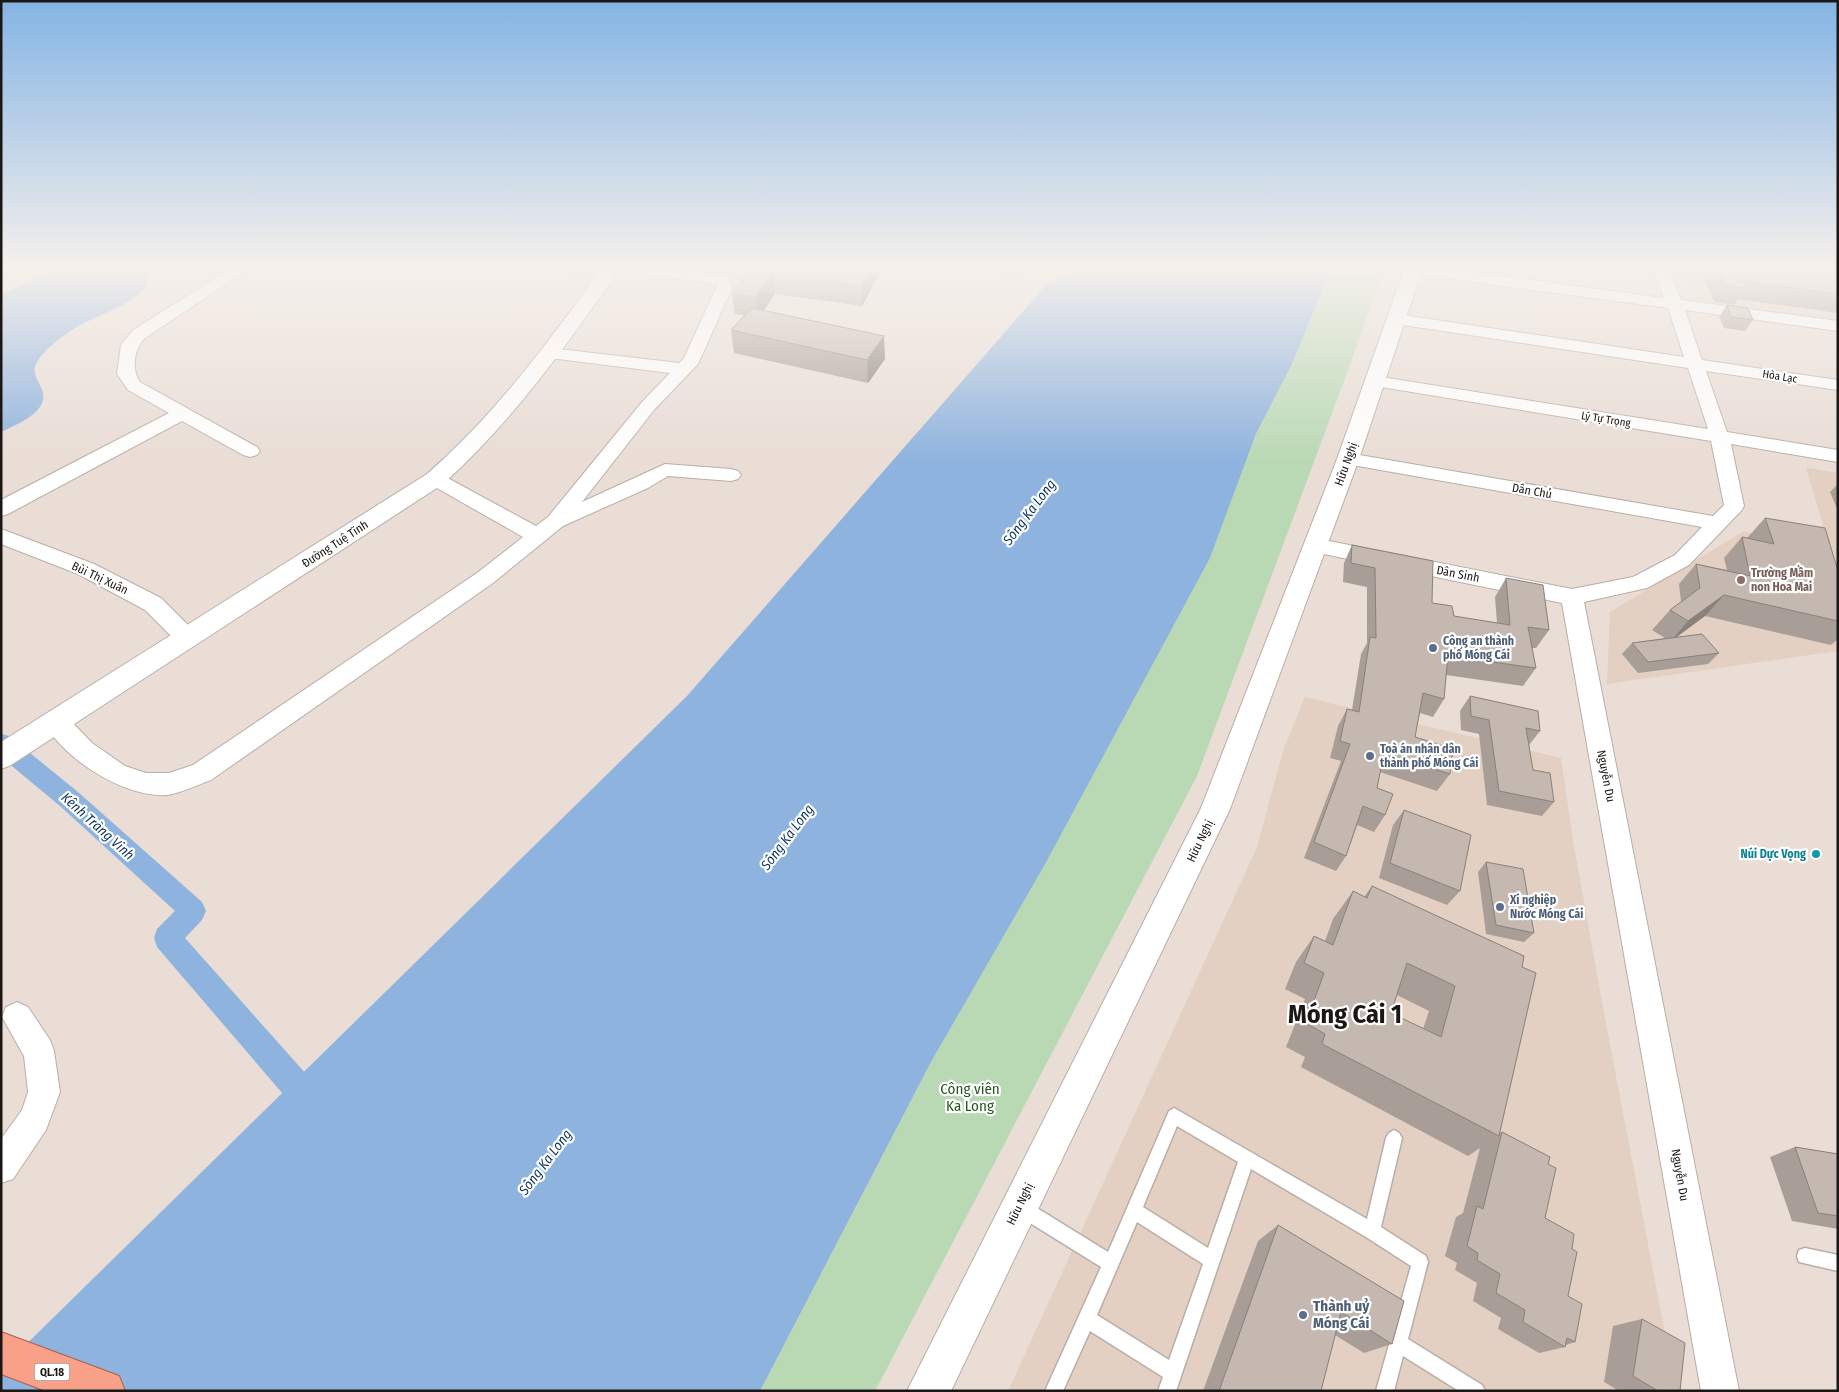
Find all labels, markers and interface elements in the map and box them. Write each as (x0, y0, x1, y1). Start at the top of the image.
street label: Hòa Lạc (1762, 367, 1799, 386)
street label: Lý Tự Trọng (1580, 409, 1632, 430)
street label: Hữu Nghị (1332, 440, 1360, 488)
water label: Sông Ka Long (999, 476, 1060, 549)
street label: Dân Chủ (1511, 481, 1553, 501)
street label: Đường Tuệ Tĩnh (299, 517, 371, 571)
street label: Bùi Thị Xuân (70, 559, 130, 597)
street label: Dân Sinh (1435, 563, 1481, 585)
place label: Trường Mầm non Hoa Mai (1751, 564, 1813, 594)
marker: Trường Mầm non Hoa Mai (1735, 574, 1747, 586)
place label: Công an thành phố Móng Cái (1443, 634, 1514, 662)
marker: Công an thành phố Móng Cái (1427, 642, 1439, 654)
place label: Toà án nhân dân thành phố Móng Cái (1380, 742, 1478, 770)
street label: Nguyễn Du (1594, 749, 1619, 803)
marker: Toà án nhân dân thành phố Móng Cái (1364, 750, 1376, 762)
water label: Kênh Tràng Vinh (58, 789, 138, 864)
water label: Sông Ka Long (757, 801, 818, 874)
street label: Hữu Nghị (1184, 818, 1216, 864)
place label: Núi Dực Vọng (1741, 847, 1806, 861)
marker: Núi Dực Vọng (1810, 848, 1822, 860)
place label: Xí nghiệp Nước Móng Cái (1509, 893, 1583, 921)
marker: Xí nghiệp Nước Móng Cái (1494, 901, 1506, 913)
district label: Móng Cái 1 (1288, 999, 1402, 1030)
park label: Công viên Ka Long (940, 1080, 1000, 1115)
water label: Sông Ka Long (515, 1126, 576, 1199)
street label: Nguyễn Du (1669, 1148, 1692, 1202)
street label: Hữu Nghị (1004, 1181, 1036, 1227)
place label: Thành uỷ Móng Cái (1313, 1297, 1370, 1332)
marker: Thành uỷ Móng Cái (1297, 1309, 1309, 1321)
road number: QL.18 (34, 1364, 70, 1380)

